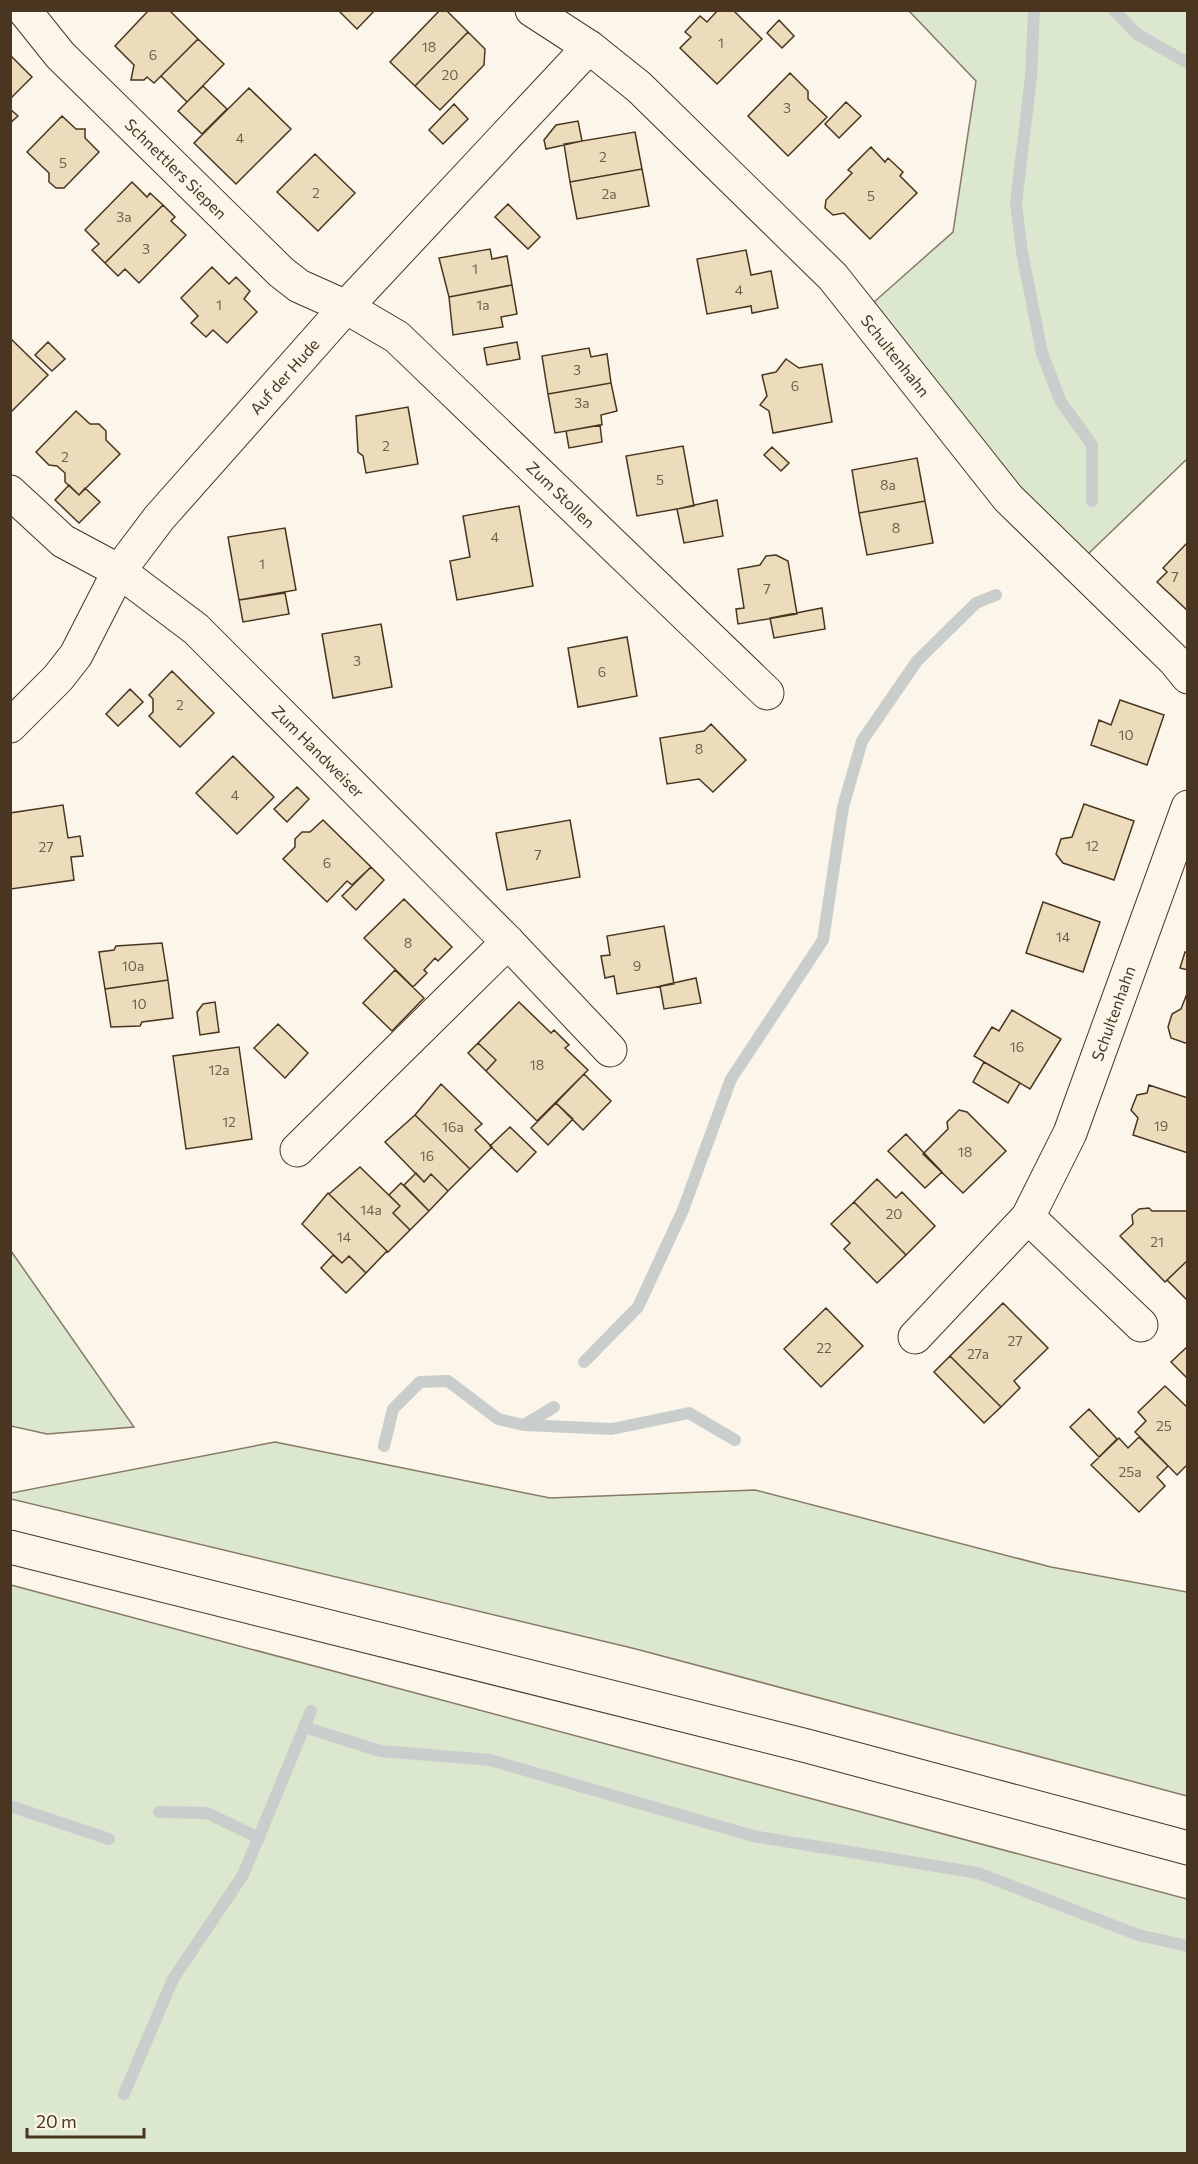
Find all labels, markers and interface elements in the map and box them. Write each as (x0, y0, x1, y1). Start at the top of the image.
house number: 1 (718, 34, 724, 51)
house number: 18 (422, 38, 436, 55)
house number: 6 (149, 46, 157, 63)
house number: 20 (442, 66, 458, 83)
house number: 3 (783, 99, 791, 116)
street label: Schnettlers Siepen (121, 114, 231, 223)
house number: 4 (236, 129, 245, 146)
house number: 2 (599, 148, 607, 165)
house number: 5 (59, 154, 67, 171)
house number: 2 (312, 184, 320, 201)
house number: 2a (601, 185, 617, 202)
house number: 5 (867, 187, 875, 204)
house number: 3a (116, 208, 132, 225)
house number: 3 (142, 240, 150, 257)
house number: 1 (472, 260, 478, 277)
house number: 4 (735, 281, 744, 298)
house number: 1 (216, 296, 222, 313)
house number: 1a (476, 296, 490, 313)
street label: Schultenhahn (857, 311, 934, 400)
street label: Auf der Hude (245, 334, 323, 418)
house number: 3 (573, 361, 581, 378)
house number: 6 (791, 377, 799, 394)
house number: 3a (574, 394, 590, 411)
house number: 2 (382, 437, 390, 454)
house number: 2 (61, 448, 69, 465)
street label: Zum Stollen (523, 457, 599, 531)
house number: 5 (656, 471, 664, 488)
house number: 8a (880, 476, 896, 493)
house number: 8 (892, 519, 900, 536)
house number: 4 (491, 528, 500, 545)
house number: 1 (259, 555, 265, 572)
house number: 7 (1171, 568, 1179, 585)
house number: 7 (763, 580, 771, 597)
house number: 3 (353, 652, 361, 669)
house number: 6 (598, 663, 606, 680)
house number: 2 (176, 696, 184, 713)
street label: Zum Handweiser (268, 701, 369, 802)
house number: 10 (1118, 726, 1134, 743)
house number: 8 (695, 740, 703, 757)
house number: 4 (231, 786, 240, 803)
house number: 12 (1085, 837, 1099, 854)
house number: 27 (38, 838, 54, 855)
house number: 7 (534, 846, 542, 863)
house number: 6 (323, 854, 331, 871)
house number: 14 (1056, 928, 1071, 945)
house number: 8 (404, 934, 412, 951)
house number: 10a (122, 957, 144, 974)
house number: 9 (633, 957, 641, 974)
street label: Schultenhahn (1087, 963, 1139, 1063)
house number: 10 (131, 995, 147, 1012)
house number: 16 (1010, 1038, 1024, 1055)
house number: 18 (530, 1056, 544, 1073)
house number: 12a (208, 1061, 230, 1078)
house number: 12 (222, 1113, 236, 1130)
house number: 19 (1154, 1117, 1168, 1134)
house number: 16a (442, 1118, 464, 1135)
house number: 18 (958, 1143, 972, 1160)
house number: 16 (420, 1147, 434, 1164)
house number: 14a (360, 1201, 382, 1218)
house number: 20 (886, 1205, 902, 1222)
house number: 14 (337, 1228, 352, 1245)
house number: 21 (1150, 1233, 1164, 1250)
house number: 27 (1007, 1332, 1023, 1349)
house number: 22 (816, 1339, 832, 1356)
house number: 27a (967, 1345, 989, 1362)
house number: 25 (1156, 1417, 1172, 1434)
house number: 25a (1118, 1463, 1142, 1480)
scale bar (27, 2101, 144, 2139)
text: 20 m (36, 2110, 77, 2132)

